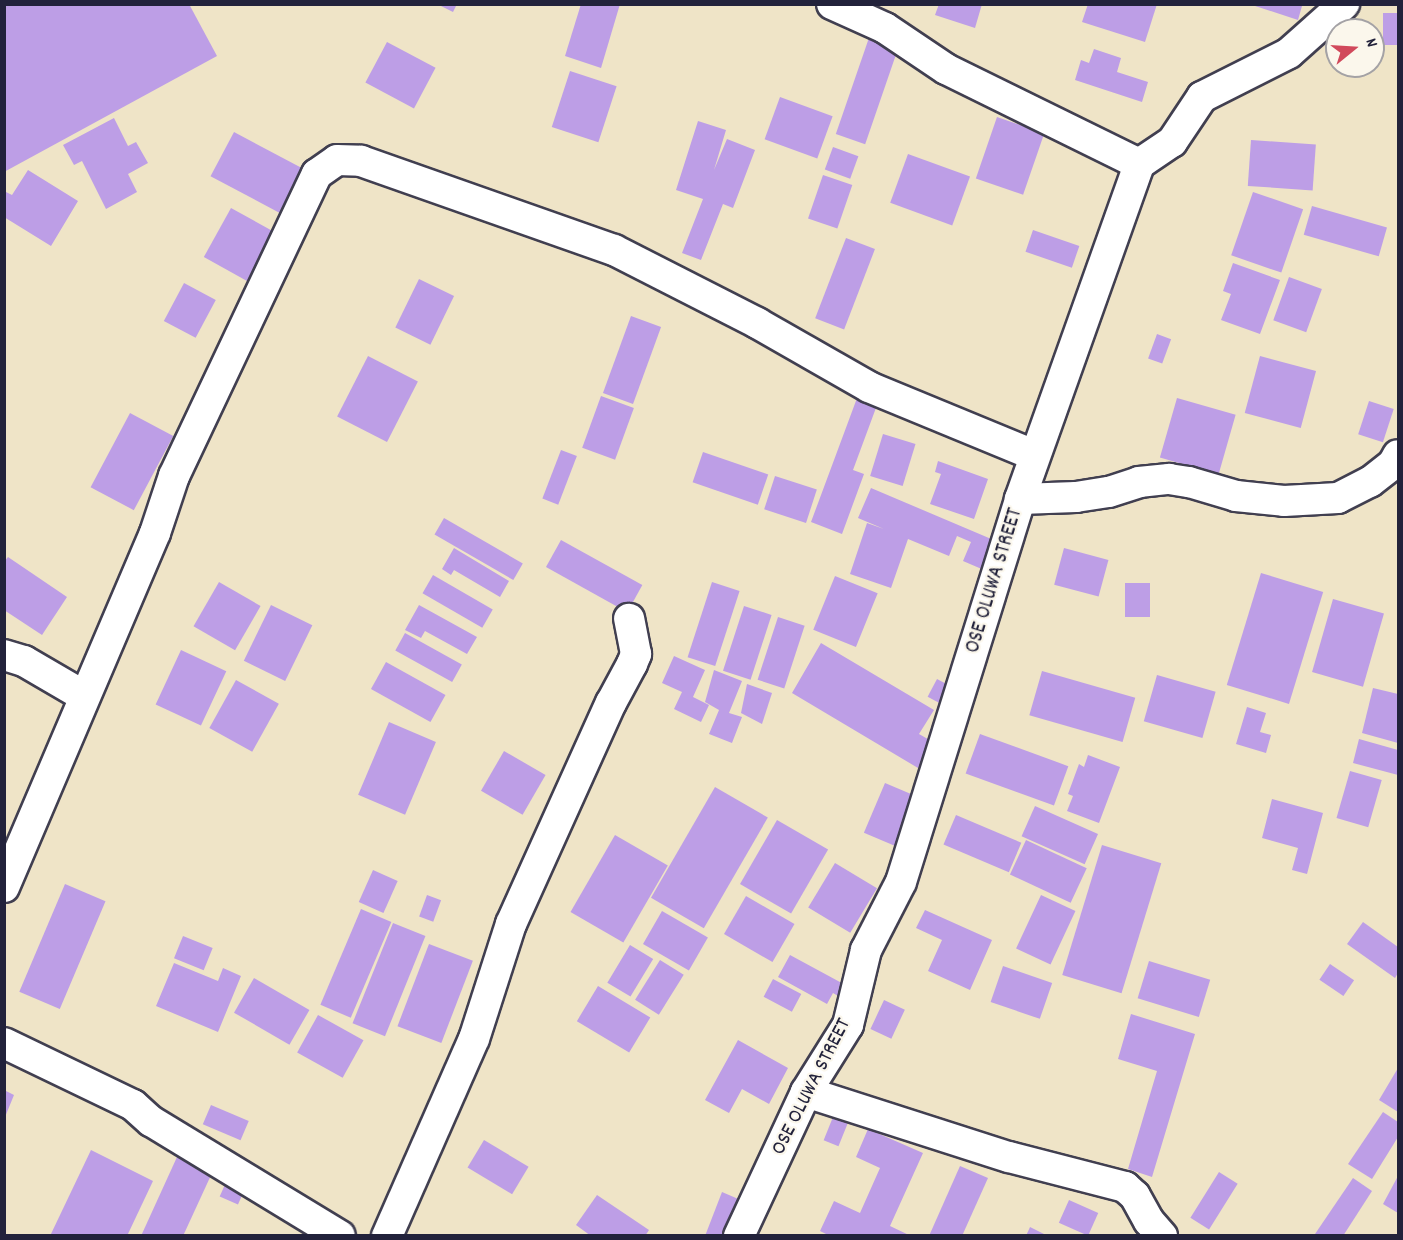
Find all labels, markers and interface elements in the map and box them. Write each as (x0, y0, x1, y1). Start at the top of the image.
north arrow (1325, 18, 1385, 78)
text: N (1359, 36, 1383, 50)
street label: OSE OLUWA STREET (961, 506, 1029, 656)
street label: OSE OLUWA STREET (767, 1014, 857, 1160)

